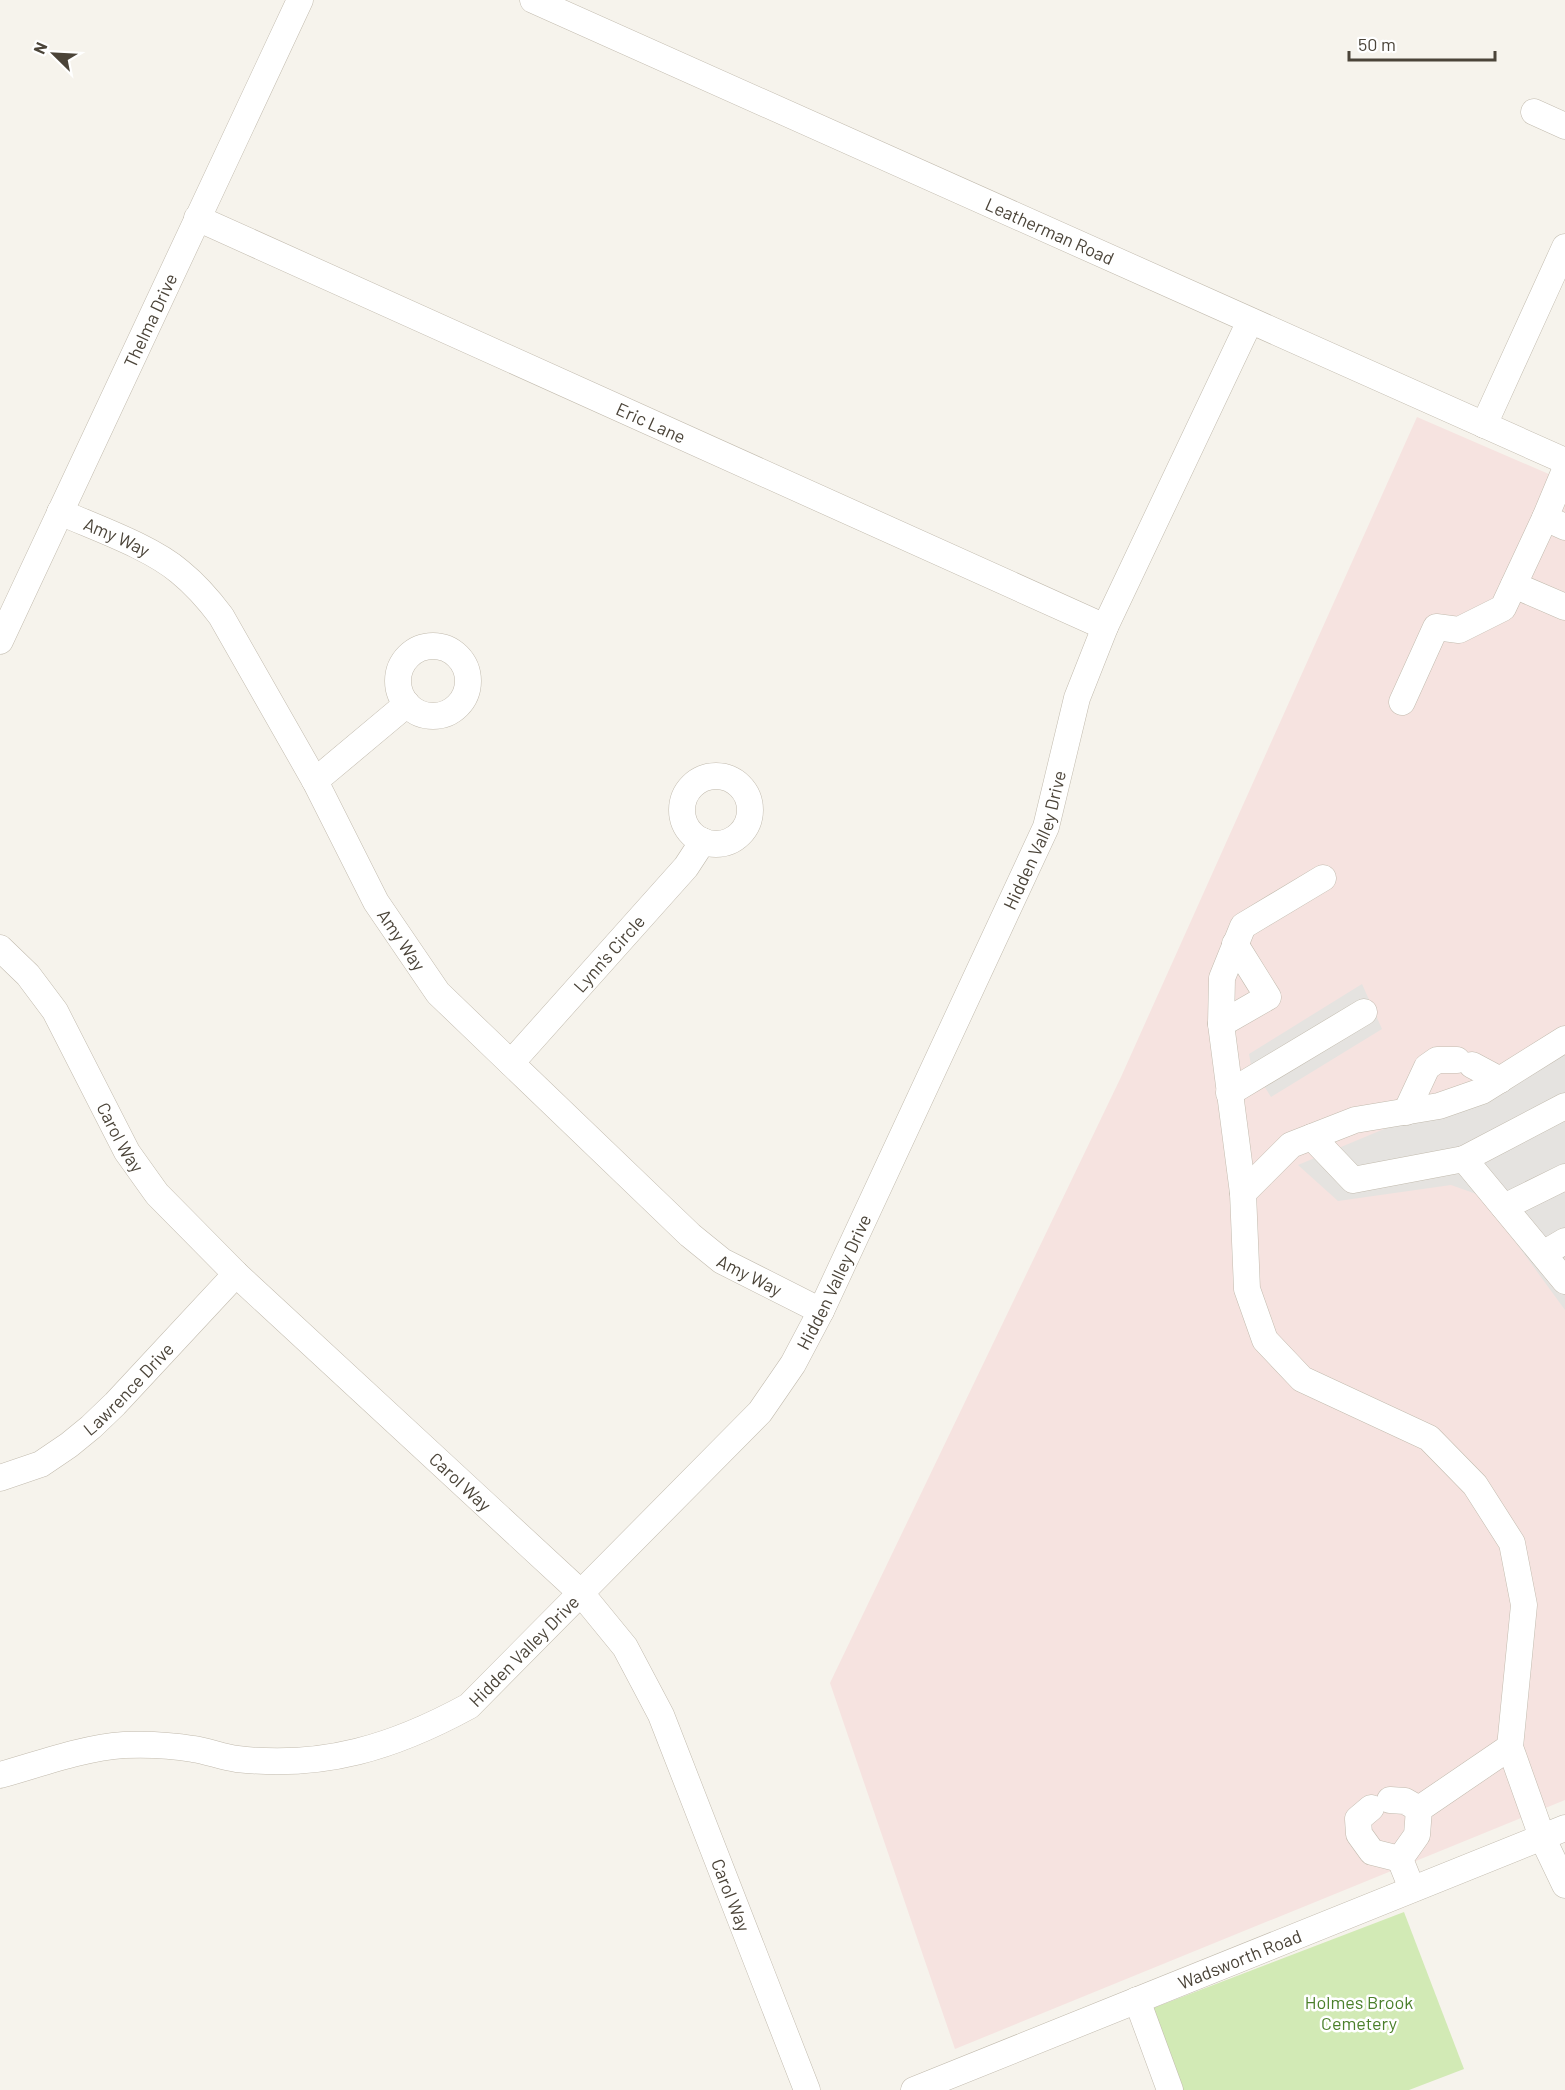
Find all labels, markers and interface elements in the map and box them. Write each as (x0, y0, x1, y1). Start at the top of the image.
north arrow (24, 24, 84, 84)
scale bar (1349, 24, 1494, 62)
text: 50 m (1358, 33, 1396, 55)
text: N (29, 39, 51, 56)
street label: Leatherman Road (982, 193, 1117, 269)
street label: Thelma Drive (119, 270, 182, 371)
street label: Eric Lane (613, 397, 689, 448)
street label: Amy Way (81, 512, 154, 561)
street label: Hidden Valley Drive (998, 768, 1070, 913)
street label: Amy Way (373, 905, 431, 975)
street label: Lynn's Circle (569, 910, 649, 997)
street label: Carol Way (92, 1099, 149, 1176)
street label: Hidden Valley Drive (792, 1211, 876, 1353)
street label: Amy Way (713, 1249, 786, 1301)
street label: Lawrence Drive (79, 1338, 178, 1440)
street label: Carol Way (425, 1448, 496, 1516)
street label: Hidden Valley Drive (464, 1591, 583, 1711)
street label: Carol Way (707, 1856, 755, 1935)
street label: Wadsworth Road (1175, 1924, 1305, 1994)
park label: Holmes Brook Cemetery (1305, 1991, 1413, 2034)

